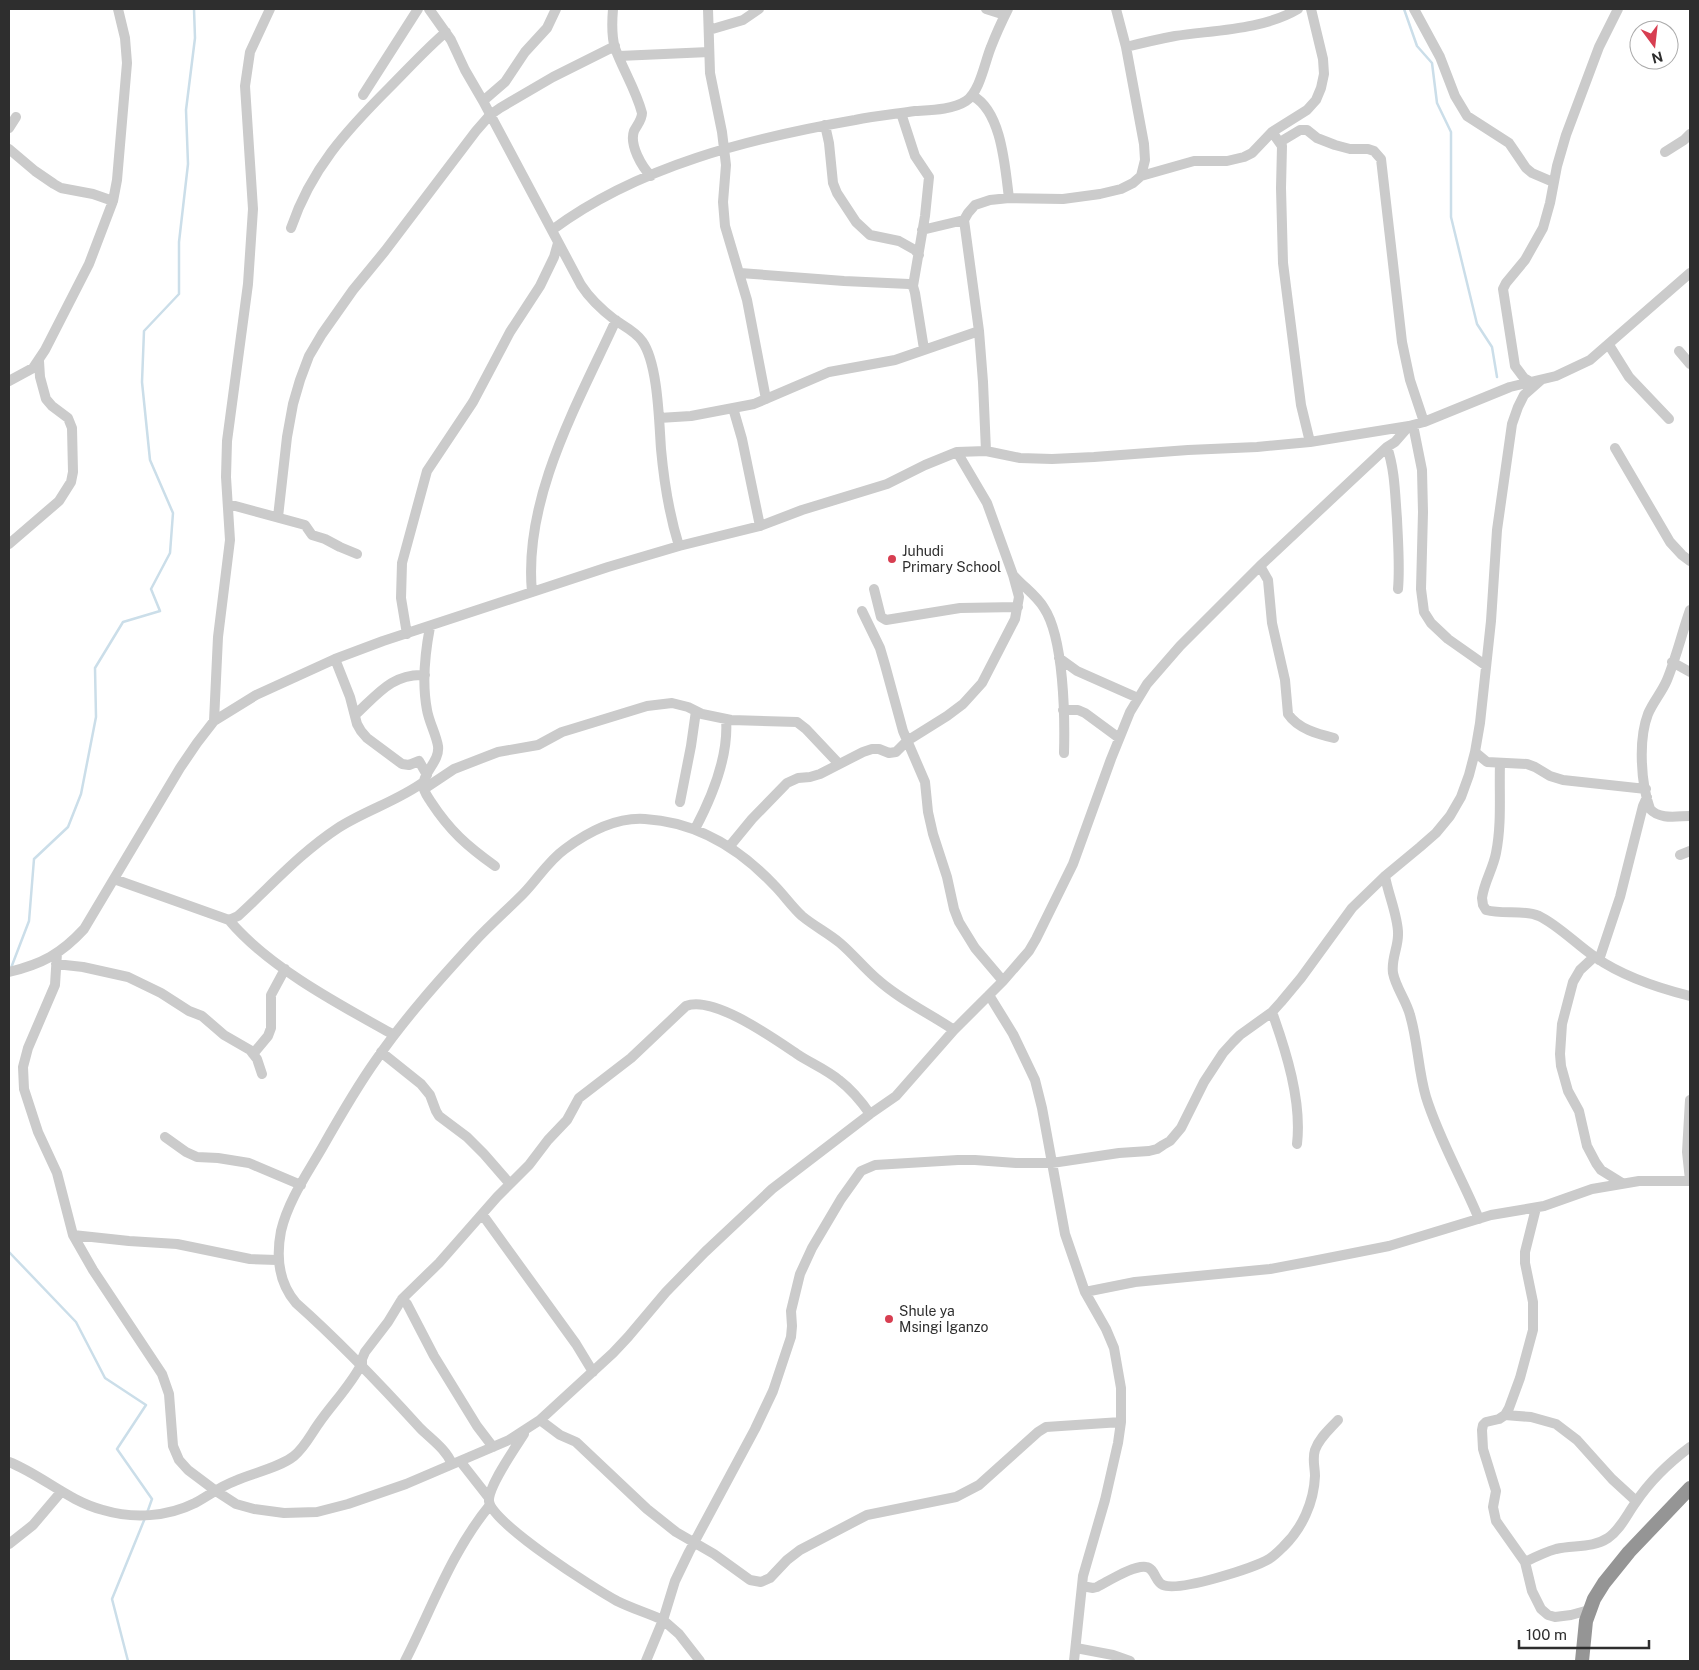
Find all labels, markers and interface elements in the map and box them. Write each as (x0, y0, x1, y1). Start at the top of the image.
north arrow (1629, 20, 1679, 70)
text: N (1650, 48, 1665, 67)
place label: Juhudi Primary School (902, 543, 1001, 575)
marker: Juhudi Primary School (886, 553, 898, 565)
place label: Shule ya Msingi Iganzo (899, 1303, 989, 1335)
marker: Shule ya Msingi Iganzo (883, 1313, 895, 1325)
scale bar (1519, 1618, 1649, 1650)
text: 100 m (1526, 1626, 1567, 1643)

